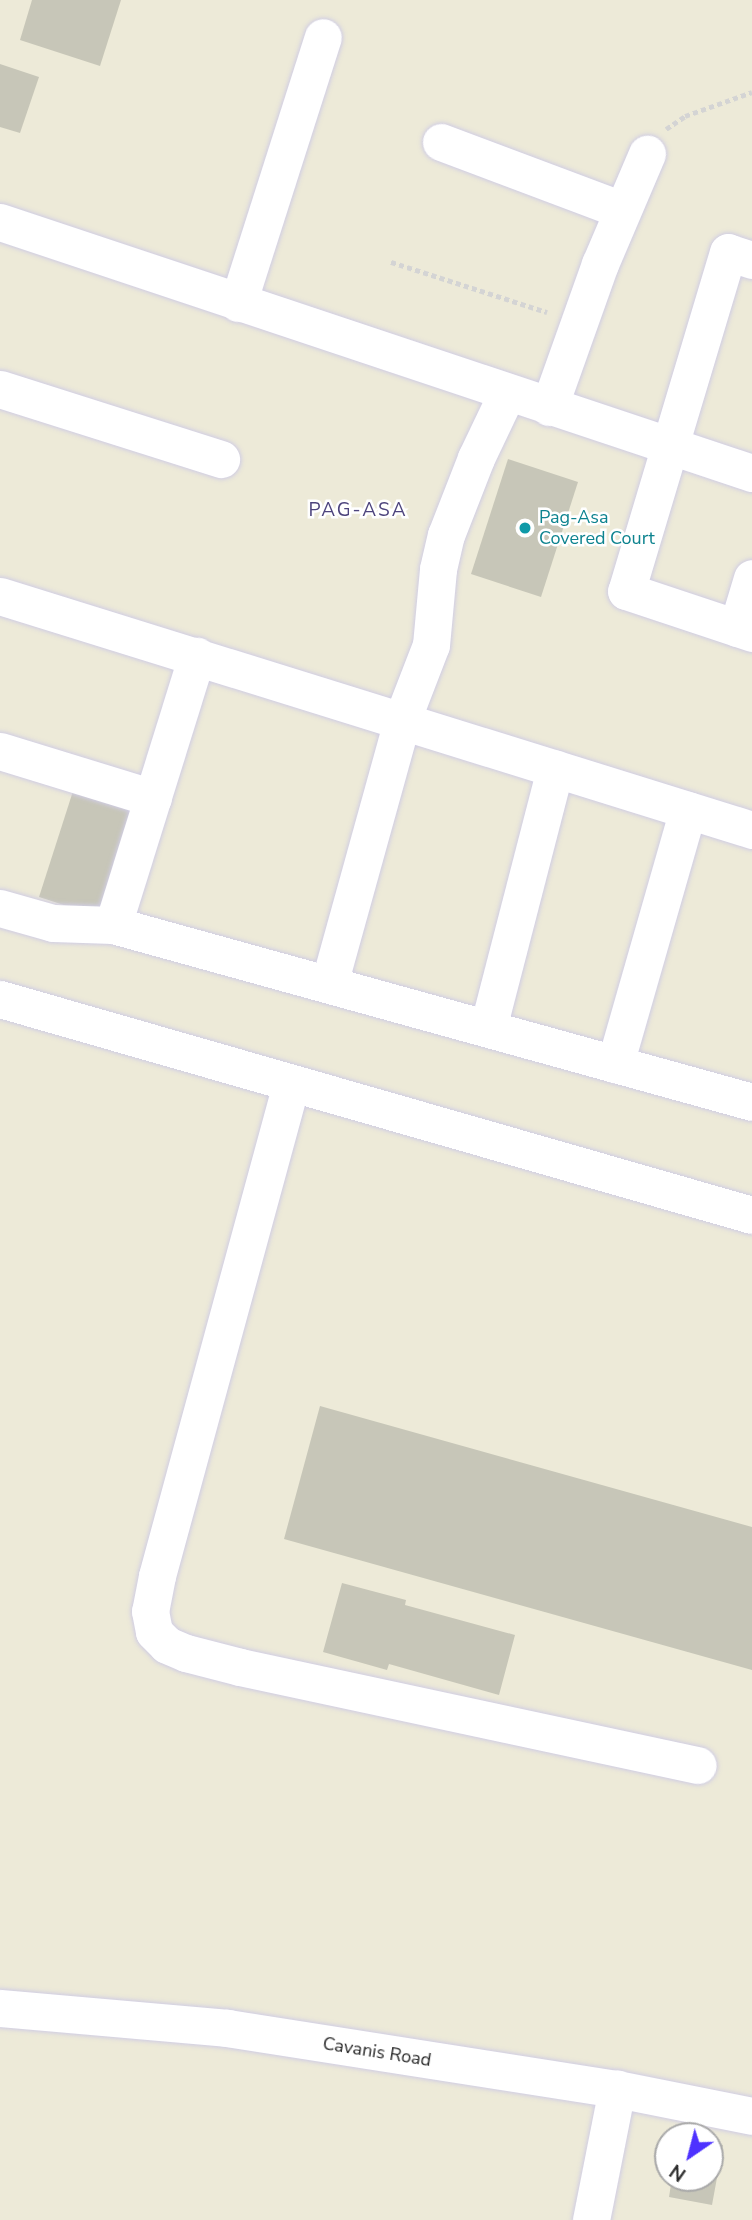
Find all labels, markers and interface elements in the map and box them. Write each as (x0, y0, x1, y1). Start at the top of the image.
district label: PAG-ASA (309, 500, 407, 522)
place label: Pag-Asa Covered Court (539, 507, 655, 550)
marker: Pag-Asa Covered Court (517, 520, 533, 536)
street label: Cavanis Road (321, 2033, 433, 2071)
north arrow (654, 2122, 724, 2192)
text: N (665, 2158, 691, 2187)

